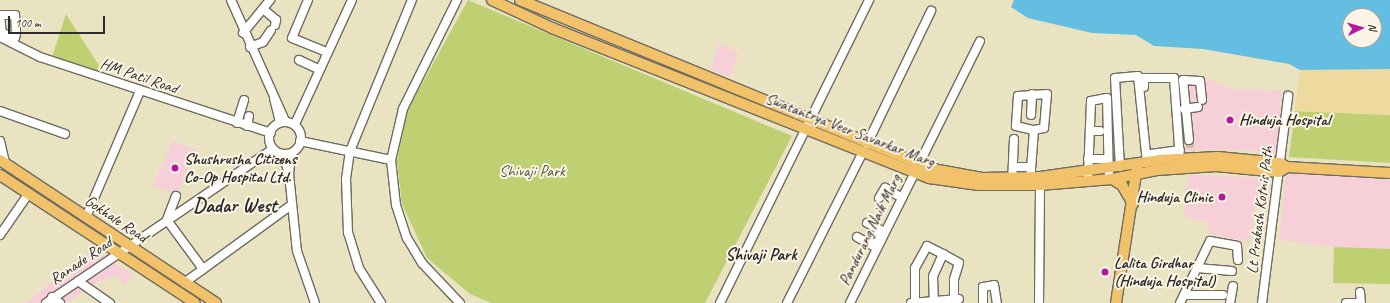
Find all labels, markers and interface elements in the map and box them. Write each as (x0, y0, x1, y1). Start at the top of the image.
scale bar (10, 8, 107, 34)
north arrow (1342, 8, 1382, 48)
text: 100 m (15, 15, 41, 31)
text: N (1366, 23, 1380, 31)
street label: HM Patil Road (98, 54, 180, 98)
street label: Swatantrya Veer Savarkar Marg (763, 89, 937, 171)
place label: Hinduja Hospital (1239, 110, 1330, 130)
marker: Hinduja Hospital (1224, 114, 1236, 126)
street label: Lt Prakash Kotnis Path (1243, 145, 1277, 275)
place label: Shushrusha Citizens Co-Op Hospital Ltd. (184, 149, 297, 187)
park label: Shivaji Park (499, 161, 565, 181)
marker: Shushrusha Citizens Co-Op Hospital Ltd. (169, 162, 181, 174)
street label: Pandurang Naik Marg (835, 171, 905, 289)
place label: Hinduja Clinic (1137, 187, 1213, 207)
street label: Gokhale Road (81, 191, 151, 247)
marker: Hinduja Clinic (1216, 191, 1228, 203)
district label: Dadar West (193, 193, 277, 217)
street label: Ranade Road (46, 233, 116, 289)
district label: Shivaji Park (725, 245, 797, 265)
place label: Lalita Girdhar (Hinduja Hospital) (1114, 253, 1215, 291)
marker: Lalita Girdhar (Hinduja Hospital) (1099, 266, 1111, 278)

